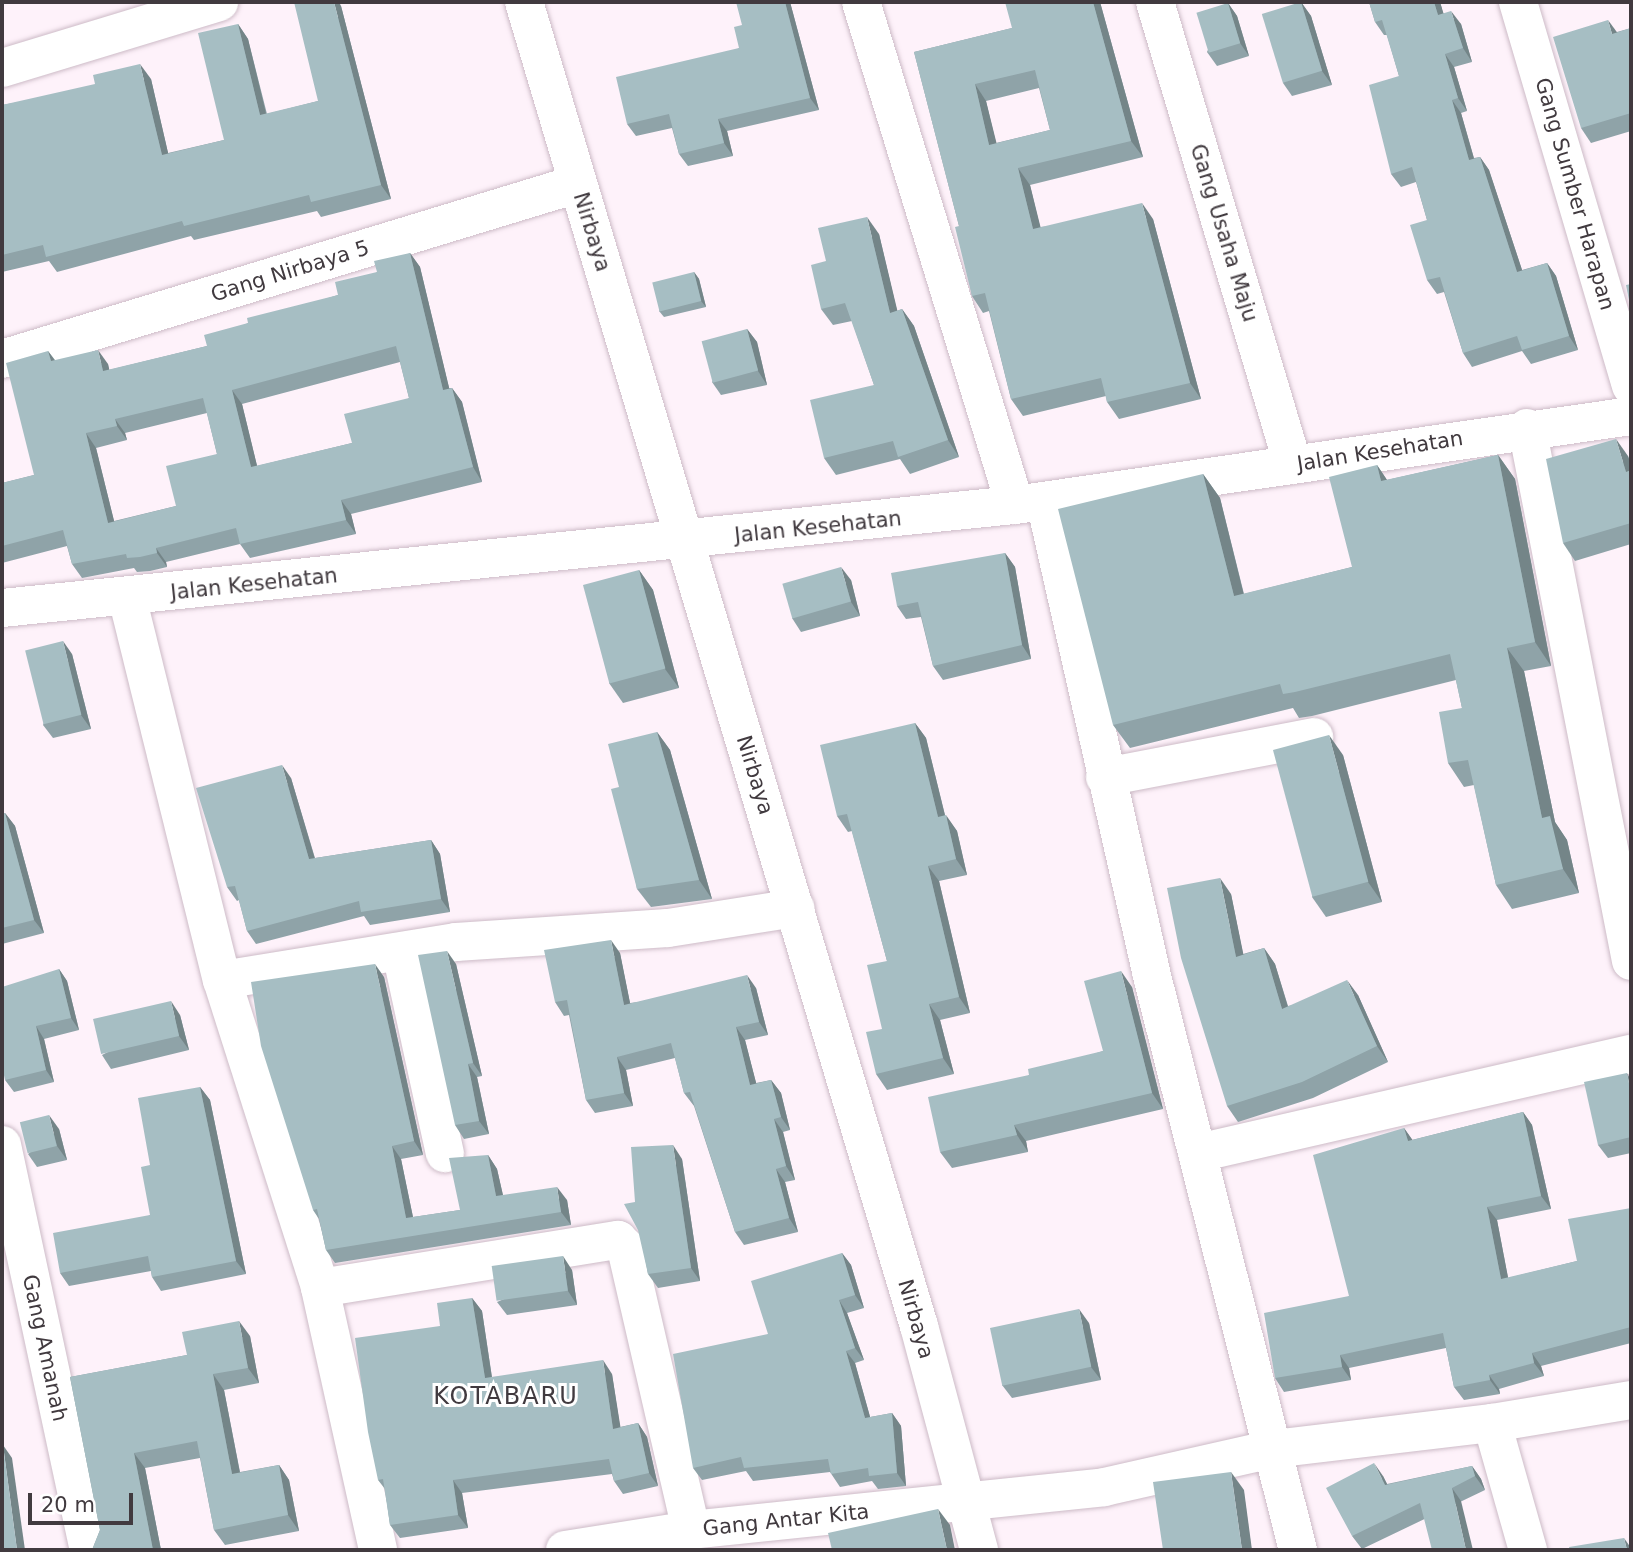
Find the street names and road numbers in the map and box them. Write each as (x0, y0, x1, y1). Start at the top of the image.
street label: Gang Sumber Harapan (1530, 75, 1620, 313)
street label: Gang Usaha Maju (1185, 141, 1263, 325)
street label: Nirbaya (568, 189, 616, 275)
street label: Gang Nirbaya 5 (208, 235, 372, 307)
street label: Jalan Kesehatan (1295, 425, 1465, 477)
street label: Jalan Kesehatan (733, 506, 903, 548)
street label: Jalan Kesehatan (169, 563, 339, 605)
street label: Nirbaya (731, 732, 779, 818)
street label: Gang Amanah (17, 1272, 73, 1424)
street label: Nirbaya (893, 1276, 939, 1362)
street label: Gang Antar Kita (702, 1499, 870, 1541)

